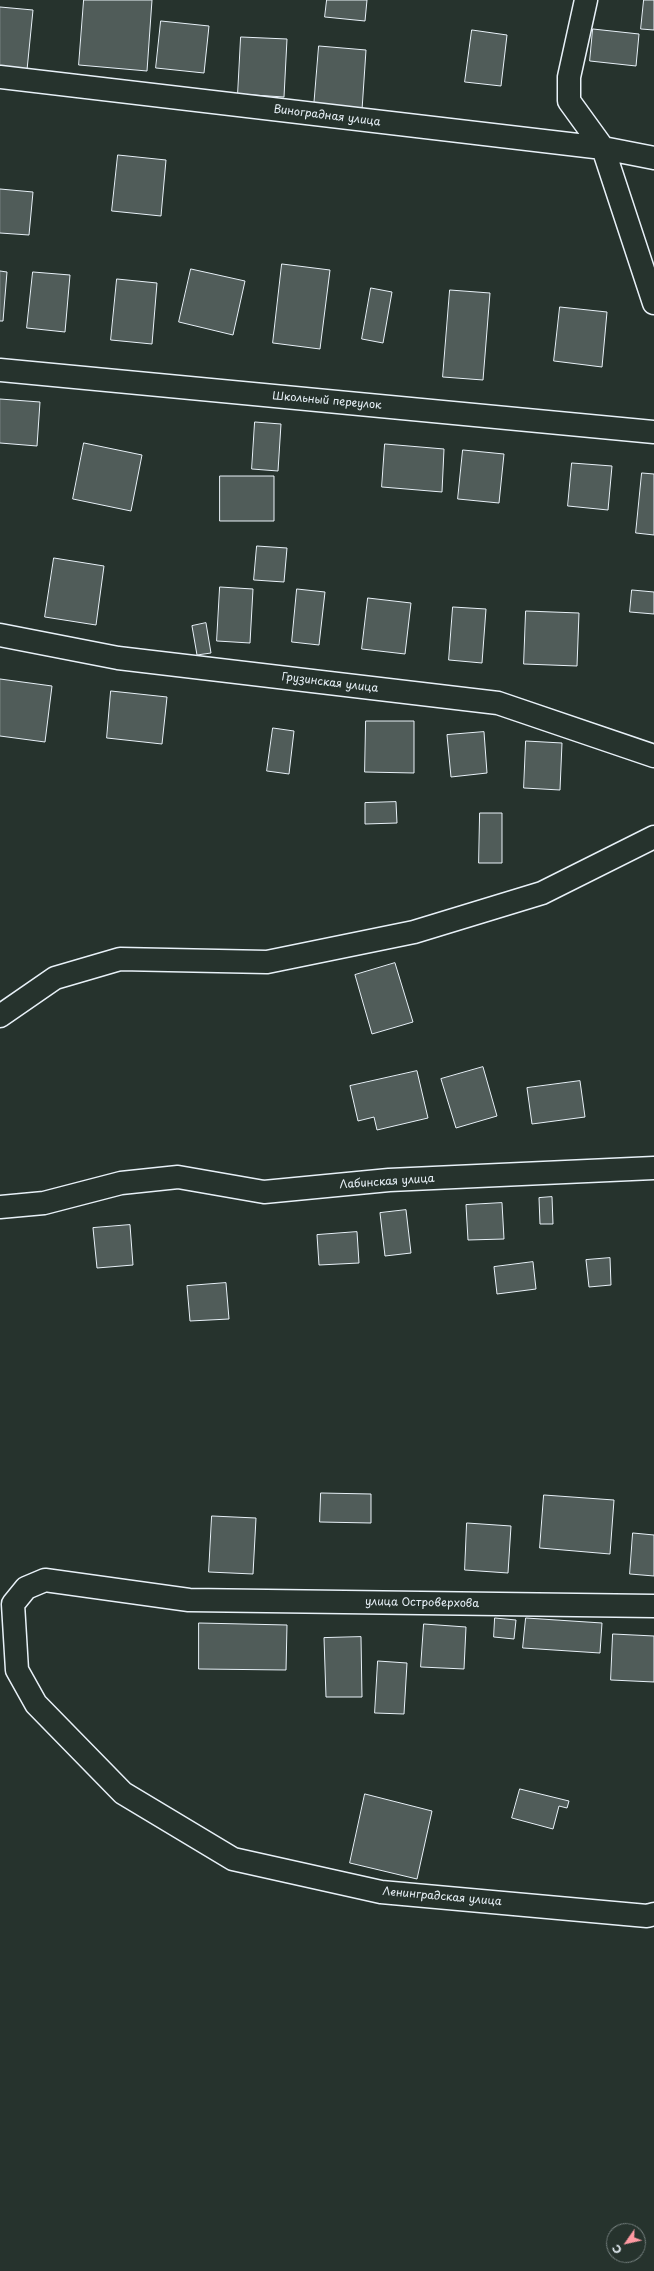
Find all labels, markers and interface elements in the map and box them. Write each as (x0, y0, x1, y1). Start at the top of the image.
street label: Виноградная улица (273, 103, 381, 129)
street label: Школьный переулок (272, 390, 382, 412)
street label: Грузинская улица (281, 671, 379, 695)
street label: Лабинская улица (339, 1172, 435, 1192)
street label: улица Островерхова (365, 1595, 479, 1611)
street label: Ленинградская улица (382, 1885, 502, 1909)
north arrow (606, 2223, 646, 2263)
text: С (607, 2241, 626, 2258)

